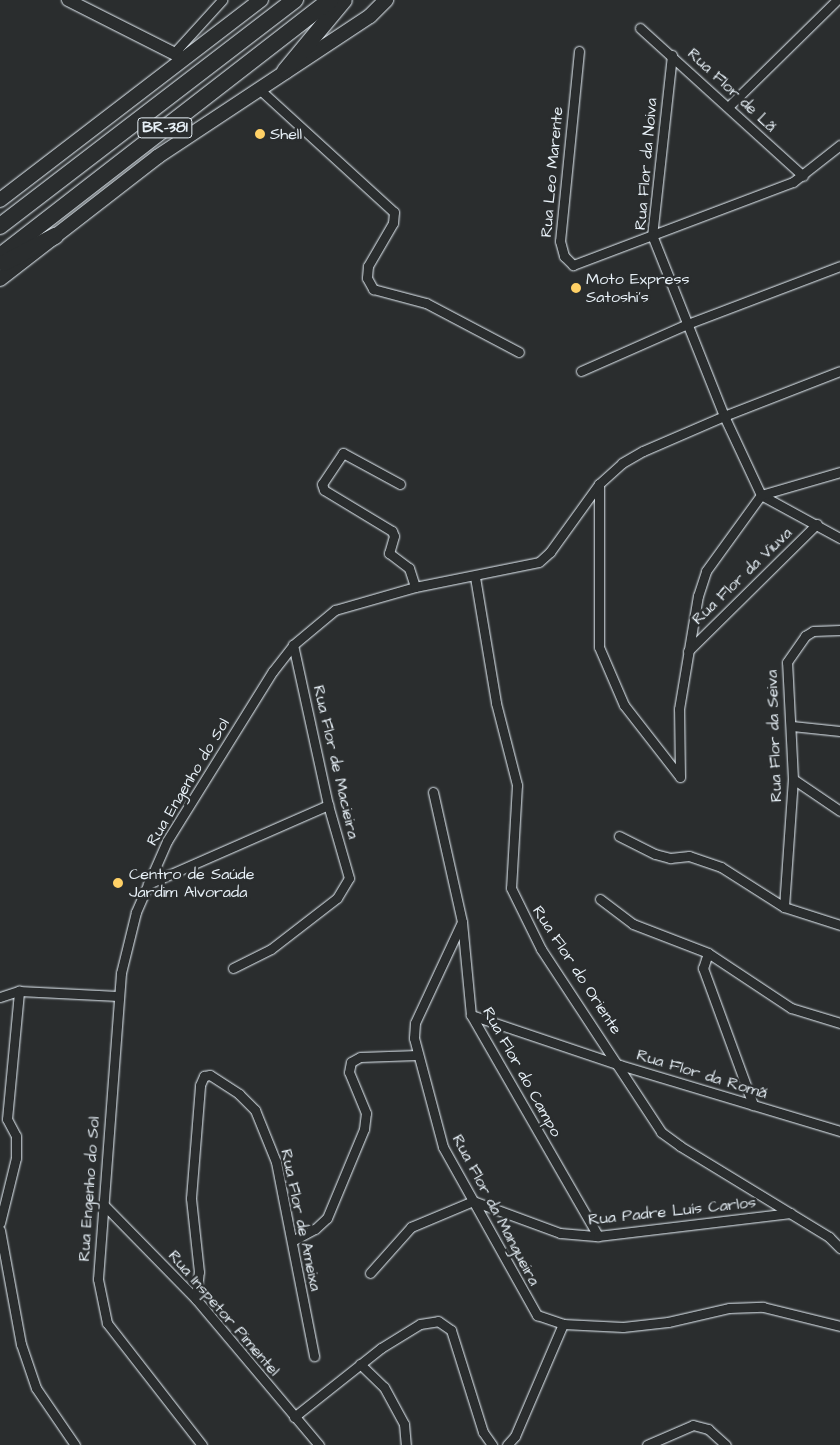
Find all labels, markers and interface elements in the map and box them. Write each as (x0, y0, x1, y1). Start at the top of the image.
street label: Rua Flor de Lã (684, 44, 780, 136)
street label: Rua Flor da Noiva (631, 97, 661, 231)
street label: Rua Leo Marente (537, 106, 567, 238)
road number: BR-381 (136, 116, 194, 140)
place label: Shell (270, 124, 302, 144)
marker: Shell (254, 128, 266, 140)
place label: Moto Express Satoshi's (586, 269, 690, 307)
marker: Moto Express Satoshi's (570, 282, 582, 294)
street label: Rua Flor da Viuva (688, 523, 796, 629)
street label: Rua Flor da Seiva (762, 669, 786, 803)
street label: Rua Flor de Macieira (309, 683, 363, 841)
street label: Rua Engenho do Sol (142, 715, 234, 849)
place label: Centro de Saúde Jardim Alvorada (129, 864, 254, 902)
marker: Centro de Saúde Jardim Alvorada (111, 876, 125, 890)
street label: Rua Flor do Oriente (528, 902, 626, 1038)
street label: Rua Flor do Campo (478, 1004, 566, 1140)
street label: Rua Flor da Romã (634, 1045, 770, 1103)
street label: Rua Engenho do Sol (74, 1116, 104, 1262)
street label: Rua Flor da Mangueira (448, 1131, 544, 1289)
street label: Rua Flor de Ameixa (277, 1147, 325, 1293)
street label: Rua Padre Luís Carlos (587, 1193, 757, 1229)
street label: Rua Inspetor Pimentel (164, 1246, 284, 1380)

